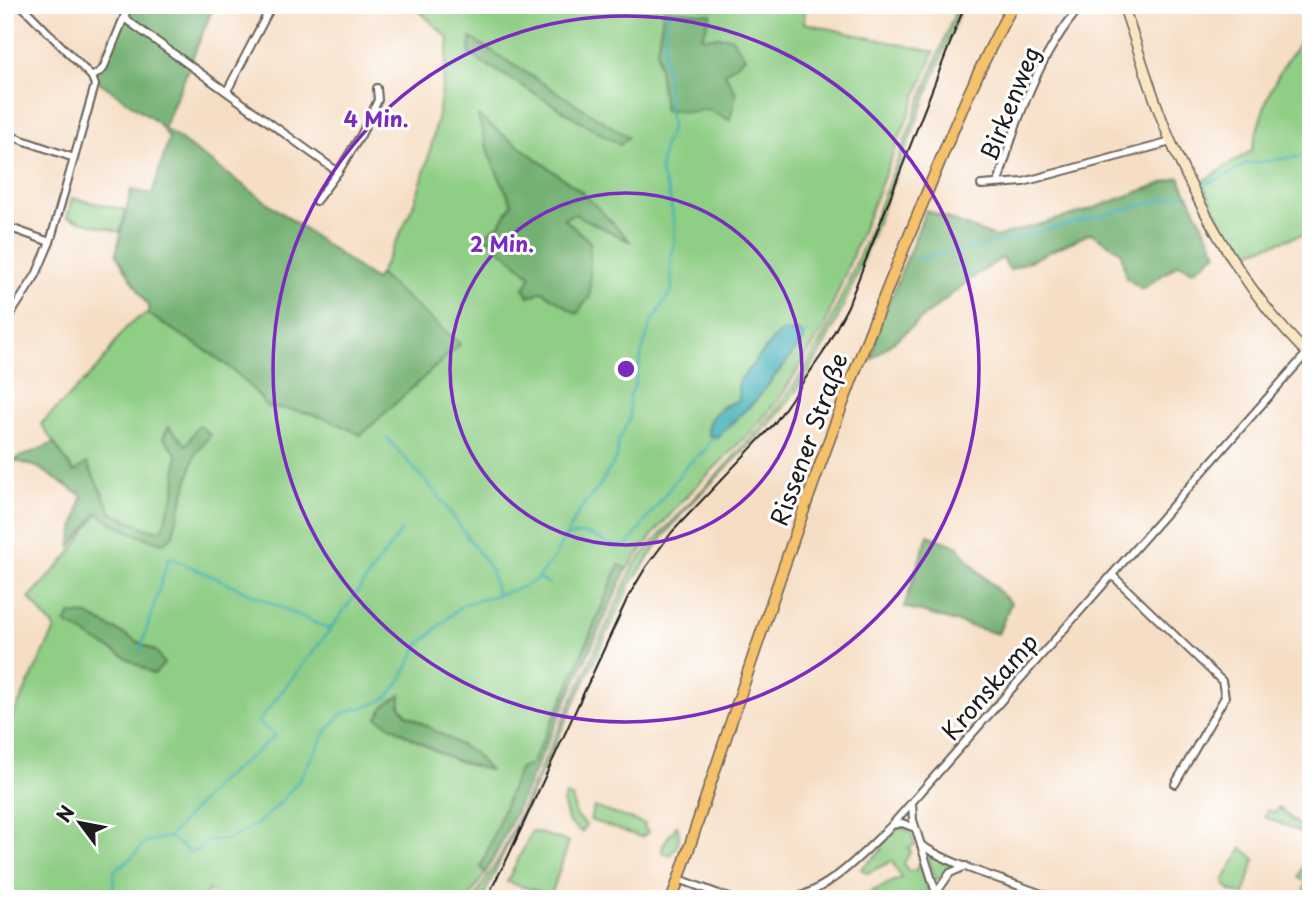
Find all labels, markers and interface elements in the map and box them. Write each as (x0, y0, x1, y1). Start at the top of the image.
street label: Birkenweg (970, 40, 1048, 166)
text: 4 Min. (344, 102, 408, 134)
text: 2 Min. (470, 227, 534, 259)
street label: Rissener Straße (760, 348, 856, 530)
centre of rings (614, 357, 638, 381)
street label: Kronskamp (932, 625, 1046, 747)
north arrow (46, 788, 116, 858)
text: N (49, 800, 81, 827)

